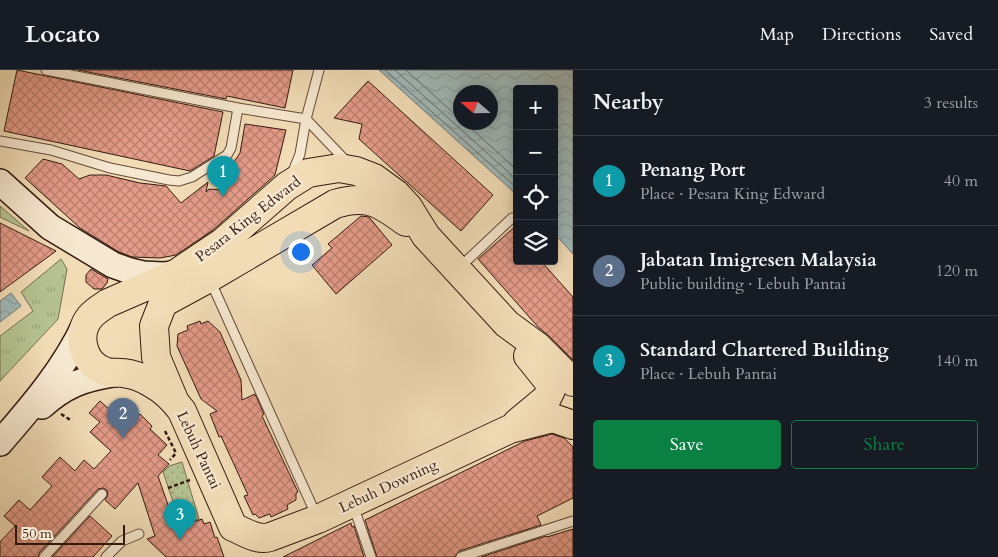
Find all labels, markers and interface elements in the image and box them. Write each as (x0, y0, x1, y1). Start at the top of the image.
text: Locato (25, 18, 100, 51)
text: Map (760, 22, 794, 47)
text: Directions (822, 22, 901, 47)
text: Saved (929, 22, 973, 47)
north arrow (453, 85, 498, 130)
map controls (513, 85, 558, 265)
button: + (513, 85, 558, 130)
text: Nearby (593, 88, 664, 117)
text: 3 results (924, 92, 978, 114)
button: − (513, 130, 558, 175)
pin: 1 (207, 156, 239, 197)
text: Penang Port (640, 157, 745, 183)
text: 1 (605, 170, 613, 192)
text: 40 m (944, 170, 978, 192)
street label: Pesara King Edward (191, 171, 305, 267)
button: locate (513, 175, 558, 220)
text: Place · Pesara King Edward (640, 183, 825, 205)
button: layers (513, 220, 558, 265)
your location (288, 239, 314, 265)
text: Jabatan Imigresen Malaysia (640, 247, 877, 273)
text: 2 (605, 260, 613, 282)
text: 120 m (936, 260, 978, 282)
text: Public building · Lebuh Pantai (640, 273, 846, 295)
text: Standard Chartered Building (640, 337, 889, 363)
text: 3 (605, 350, 613, 372)
text: 140 m (936, 350, 978, 372)
text: Place · Lebuh Pantai (640, 363, 777, 385)
pin: 2 (107, 398, 139, 439)
street label: Lebuh Pantai (172, 408, 226, 492)
button: Save (593, 420, 781, 469)
button: Share (791, 420, 978, 469)
street label: Lebuh Downing (336, 454, 441, 518)
pin: 3 (164, 499, 196, 540)
scale bar (15, 522, 125, 545)
text: 50 m (22, 524, 52, 543)

